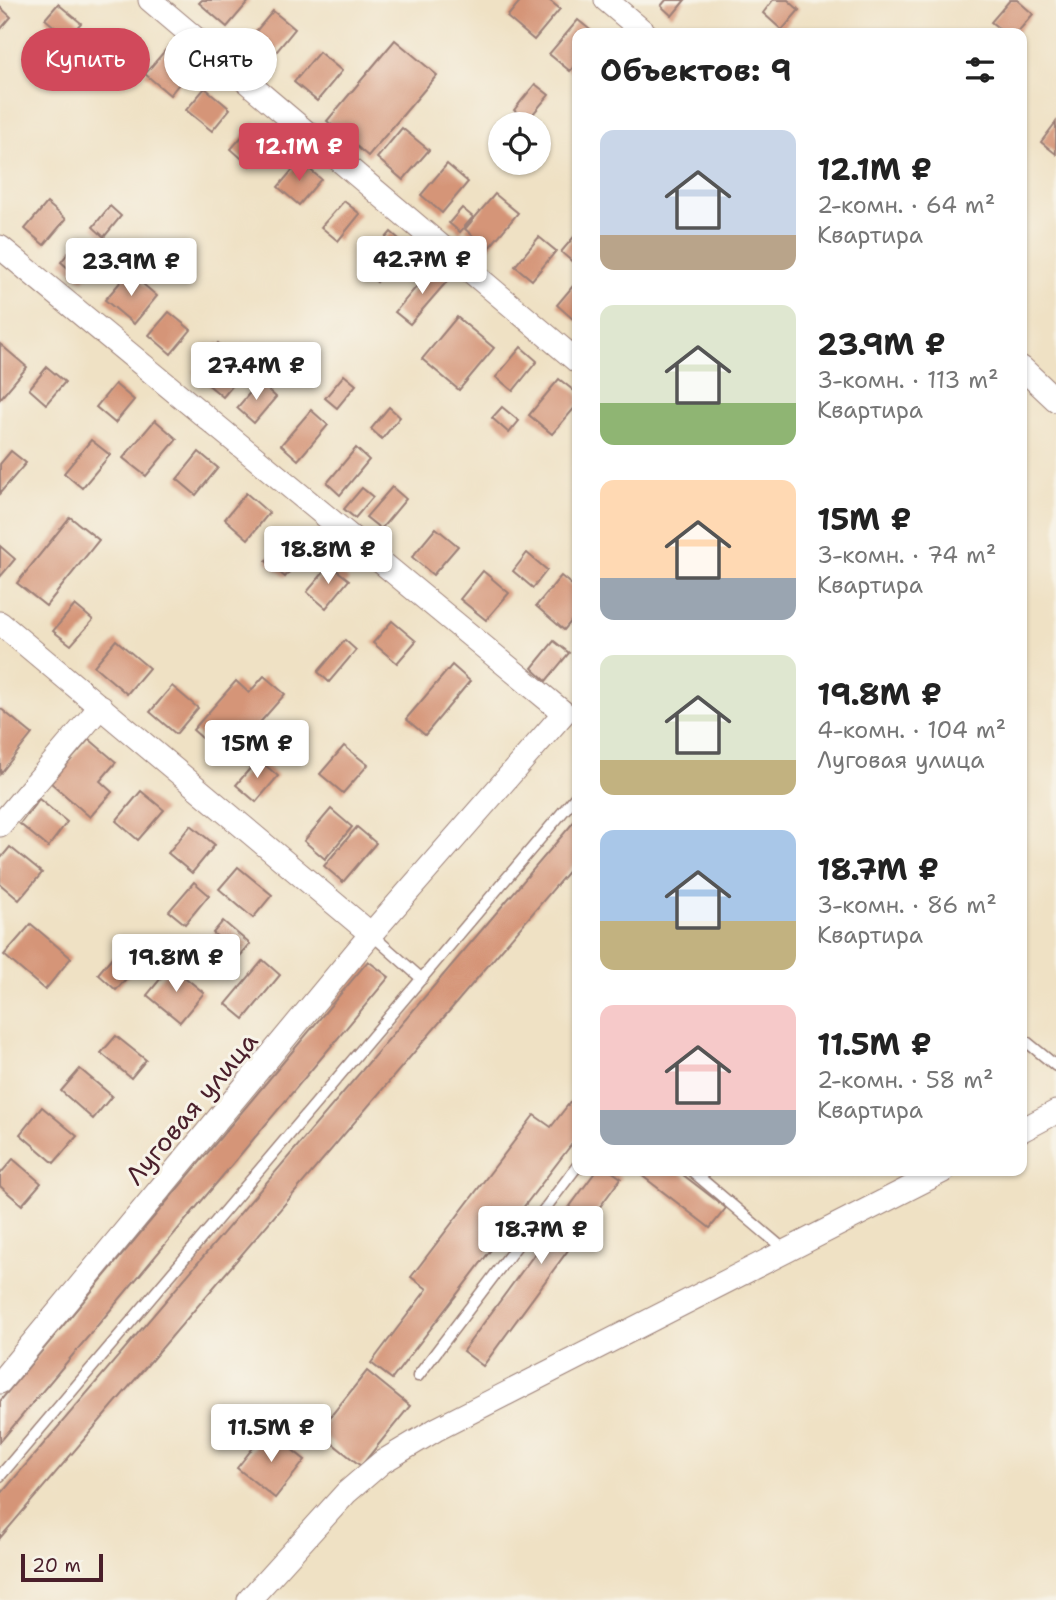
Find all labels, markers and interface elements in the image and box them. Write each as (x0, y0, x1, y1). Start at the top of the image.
chip: Купить (21, 28, 150, 91)
chip: Снять (164, 28, 277, 91)
text: Объектов: 9 (600, 50, 792, 91)
icon: filters (961, 51, 999, 89)
map controls (488, 112, 551, 175)
button: locate (488, 112, 551, 175)
pin: 12.1M ₽ (234, 124, 364, 183)
text: 12.1M ₽ (255, 131, 343, 161)
text: 12.1M ₽ (817, 149, 932, 190)
icon: home (656, 158, 740, 242)
text: 2-комн. · 64 m² (817, 190, 995, 220)
text: Квартира (817, 220, 923, 250)
pin: 42.7M ₽ (357, 236, 487, 296)
pin: 23.9M ₽ (66, 238, 196, 298)
text: 42.7M ₽ (373, 244, 471, 274)
text: 23.9M ₽ (82, 246, 180, 276)
text: 23.9M ₽ (817, 324, 946, 365)
icon: home (656, 333, 740, 417)
pin: 27.4M ₽ (191, 342, 321, 402)
text: 27.4M ₽ (207, 350, 305, 380)
text: 3-комн. · 113 m² (817, 365, 999, 395)
text: Квартира (817, 395, 923, 425)
text: 15M ₽ (817, 499, 911, 540)
icon: home (656, 508, 740, 592)
pin: 18.8M ₽ (263, 526, 393, 586)
text: 18.8M ₽ (280, 534, 376, 564)
text: 3-комн. · 74 m² (817, 540, 996, 570)
text: Квартира (817, 570, 923, 600)
text: 19.8M ₽ (817, 674, 942, 715)
icon: home (656, 683, 740, 767)
text: 4-комн. · 104 m² (817, 715, 1006, 745)
pin: 15M ₽ (208, 720, 306, 780)
text: 15M ₽ (221, 728, 293, 758)
text: Луговая улица (817, 745, 985, 775)
text: 18.7M ₽ (817, 849, 939, 890)
icon: home (656, 858, 740, 942)
text: 3-комн. · 86 m² (817, 890, 997, 920)
text: Квартира (817, 920, 923, 950)
pin: 19.8M ₽ (111, 934, 241, 994)
text: 19.8M ₽ (128, 942, 224, 972)
street label: Луговая улица (117, 1024, 265, 1192)
text: 11.5M ₽ (817, 1024, 932, 1065)
icon: home (656, 1033, 740, 1117)
text: 2-комн. · 58 m² (817, 1065, 994, 1095)
text: Квартира (817, 1095, 923, 1125)
pin: 18.7M ₽ (476, 1206, 606, 1266)
text: 18.7M ₽ (494, 1214, 588, 1244)
pin: 11.5M ₽ (206, 1404, 336, 1464)
text: 11.5M ₽ (227, 1412, 315, 1442)
scale bar (21, 1551, 103, 1583)
text: 20 m (32, 1553, 81, 1578)

